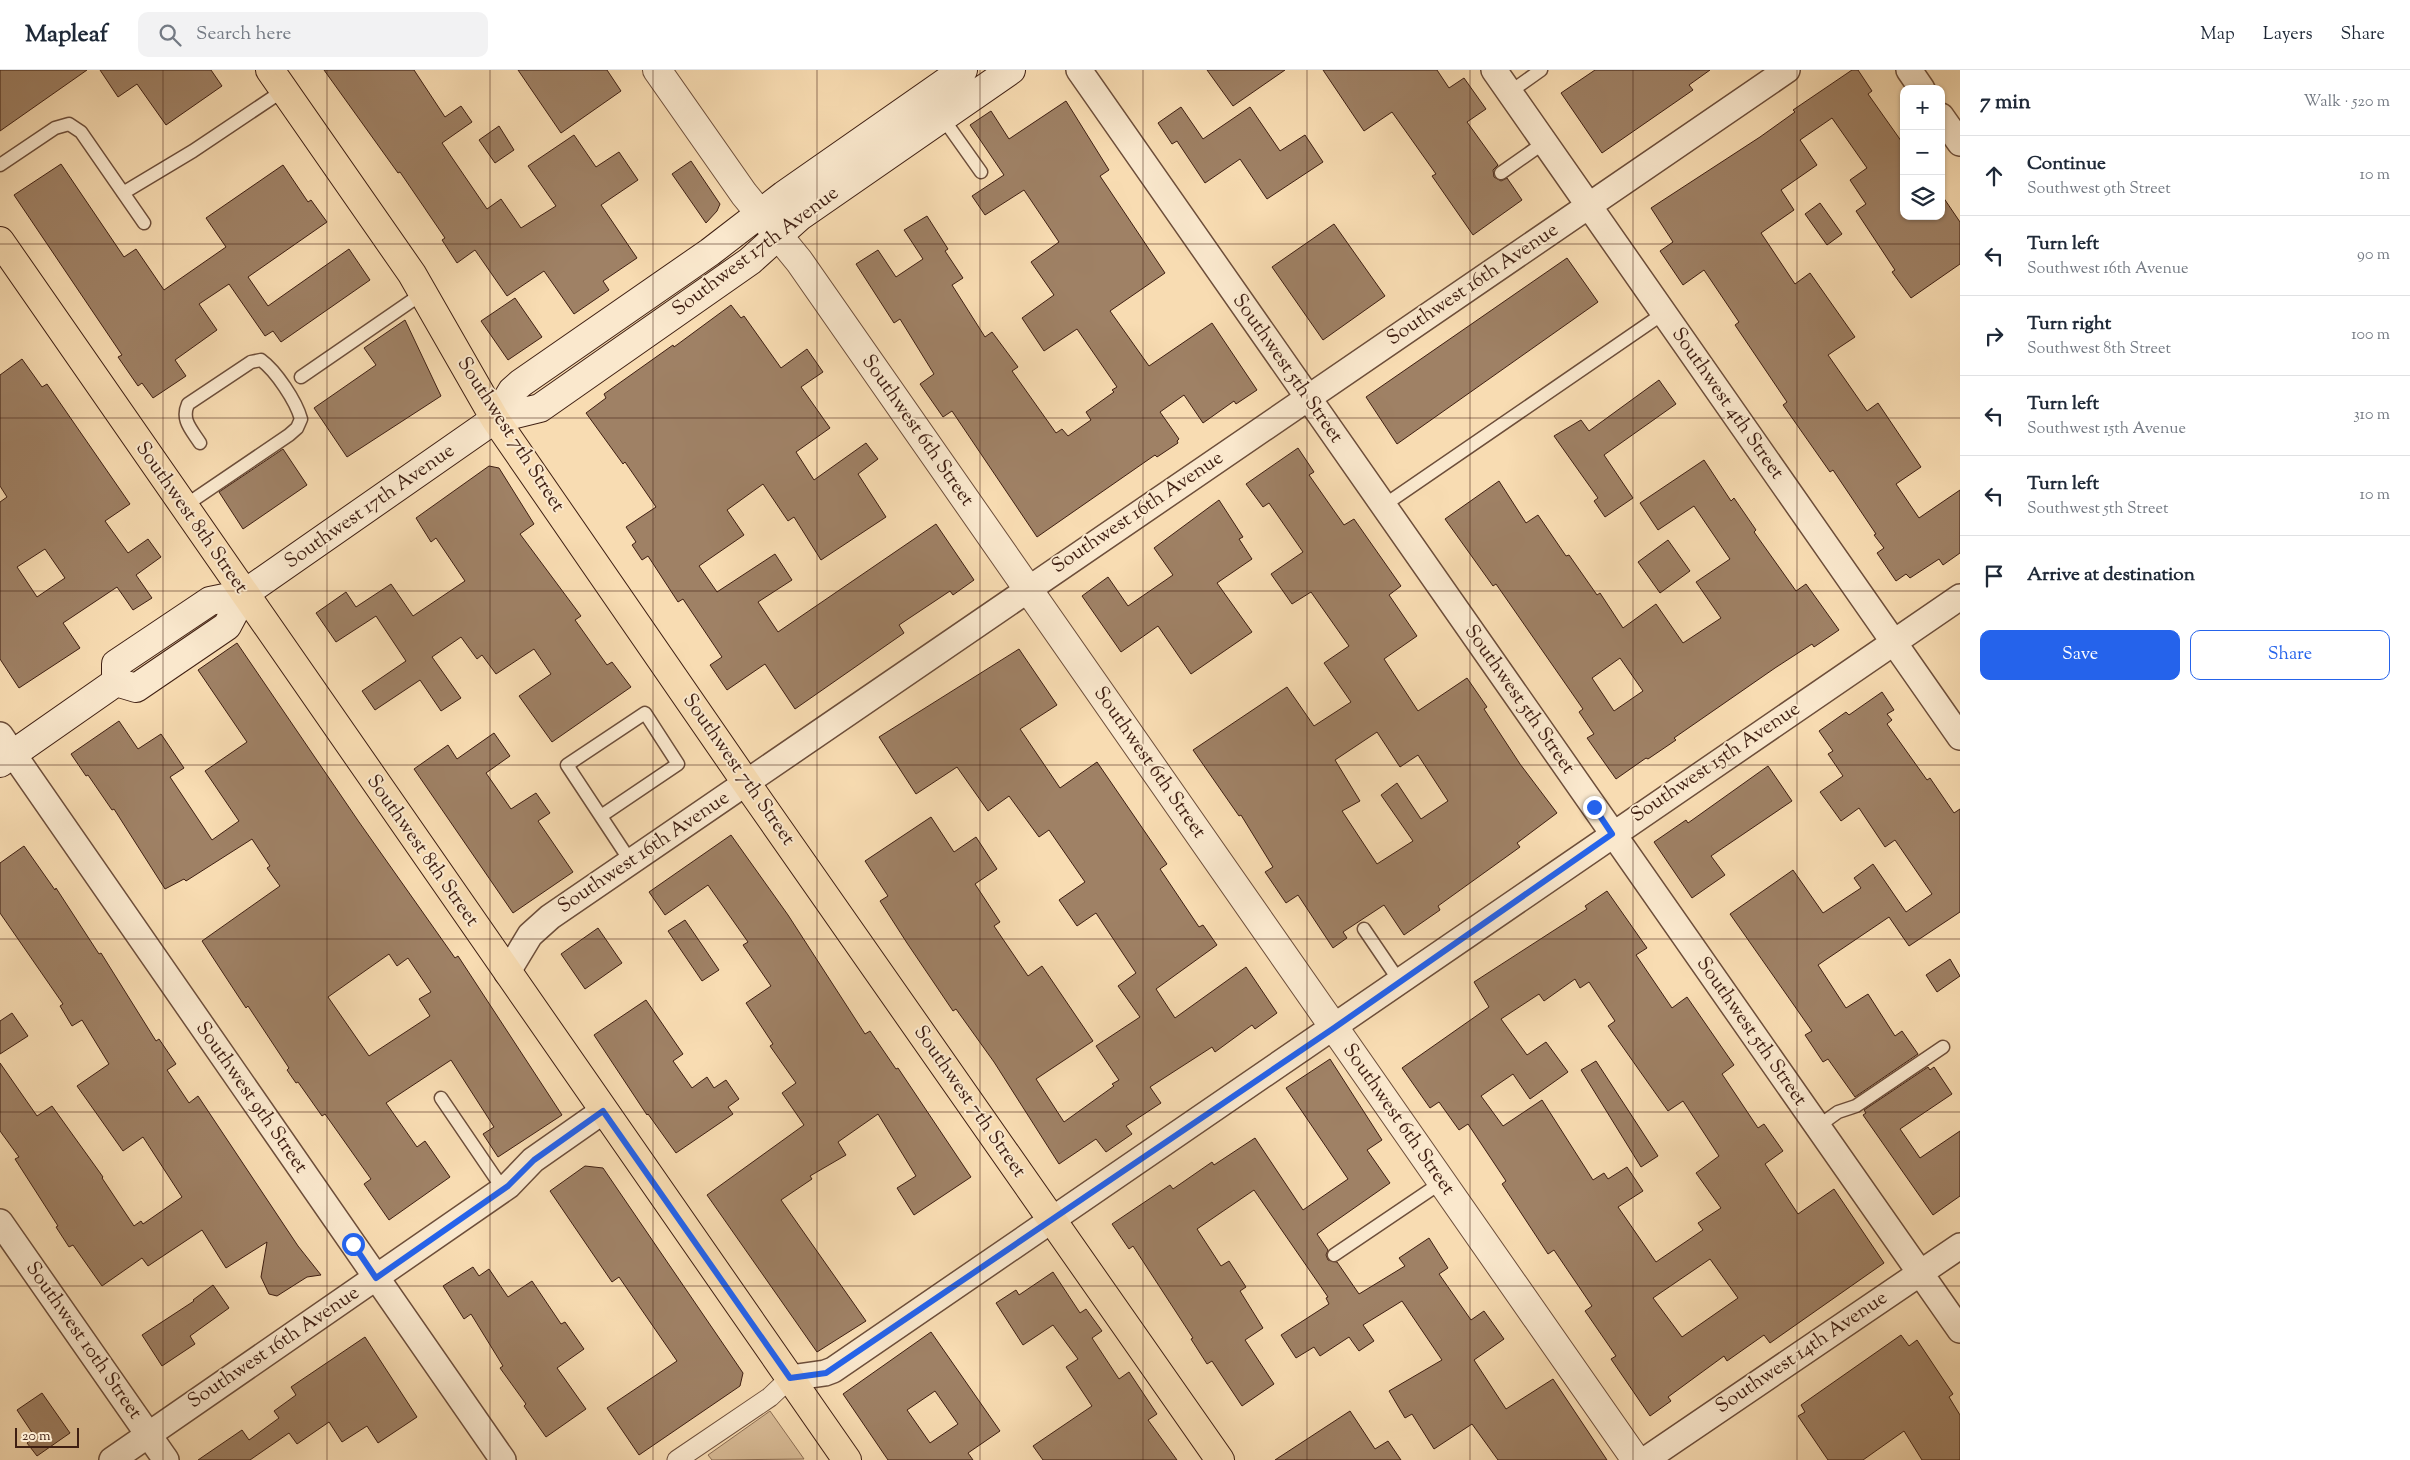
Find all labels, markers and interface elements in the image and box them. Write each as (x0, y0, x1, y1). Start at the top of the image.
search box (138, 12, 488, 57)
text: Mapleaf (25, 18, 108, 52)
icon: search (156, 21, 184, 49)
text: Search here (196, 21, 291, 48)
text: Map (2200, 22, 2235, 48)
text: Layers (2263, 22, 2313, 48)
text: Share (2341, 22, 2385, 48)
map controls (1900, 85, 1945, 220)
button: + (1900, 85, 1945, 130)
text: 7 min (1980, 88, 2031, 118)
text: Walk · 520 m (2304, 91, 2390, 114)
button: − (1900, 130, 1945, 175)
text: Continue (2027, 151, 2106, 178)
icon: ahead (1980, 162, 2008, 190)
text: 10 m (2360, 164, 2390, 187)
button: layers (1900, 175, 1945, 220)
text: Southwest 9th Street (2027, 178, 2171, 201)
street label: Southwest 17th Avenue (667, 180, 845, 324)
street label: Southwest 16th Avenue (1381, 217, 1565, 353)
text: Turn left (2027, 231, 2099, 258)
icon: left (1980, 242, 2008, 270)
text: 90 m (2357, 244, 2390, 267)
text: Southwest 16th Avenue (2027, 258, 2188, 281)
street label: Southwest 5th Street (1224, 288, 1350, 450)
text: Turn right (2027, 311, 2111, 338)
street label: Southwest 4th Street (1664, 322, 1791, 486)
icon: right (1980, 322, 2008, 350)
text: 100 m (2351, 324, 2390, 347)
text: Southwest 8th Street (2027, 338, 2171, 361)
street label: Southwest 6th Street (854, 349, 981, 513)
street label: Southwest 7th Street (449, 352, 571, 518)
text: Turn left (2027, 391, 2099, 418)
icon: left (1980, 402, 2008, 430)
text: 310 m (2353, 404, 2390, 427)
text: Southwest 15th Avenue (2027, 418, 2186, 441)
street label: Southwest 8th Street (128, 436, 255, 600)
street label: Southwest 17th Avenue (279, 437, 461, 577)
street label: Southwest 16th Avenue (1046, 445, 1230, 581)
text: Turn left (2027, 471, 2099, 498)
icon: left (1980, 482, 2008, 510)
text: 10 m (2360, 484, 2390, 507)
text: Southwest 5th Street (2027, 498, 2168, 521)
icon: arrive (1980, 562, 2008, 590)
text: Arrive at destination (2027, 562, 2195, 589)
street label: Southwest 5th Street (1456, 619, 1582, 781)
button: Save (1980, 630, 2180, 680)
button: Share (2190, 630, 2390, 680)
street label: Southwest 6th Street (1086, 681, 1213, 845)
street label: Southwest 7th Street (675, 688, 802, 852)
street label: Southwest 15th Avenue (1626, 695, 1806, 831)
street label: Southwest 8th Street (359, 769, 486, 933)
street label: Southwest 16th Avenue (552, 785, 736, 921)
route end (1583, 796, 1606, 819)
street label: Southwest 5th Street (1688, 951, 1814, 1113)
street label: Southwest 9th Street (188, 1016, 314, 1180)
street label: Southwest 7th Street (906, 1020, 1033, 1184)
street label: Southwest 6th Street (1335, 1038, 1462, 1202)
route start (342, 1233, 365, 1256)
street label: Southwest 10th Street (17, 1256, 149, 1426)
street label: Southwest 16th Avenue (182, 1280, 366, 1416)
street label: Southwest 14th Avenue (1710, 1285, 1894, 1421)
scale bar (15, 1425, 79, 1448)
text: 20 m (22, 1427, 51, 1447)

